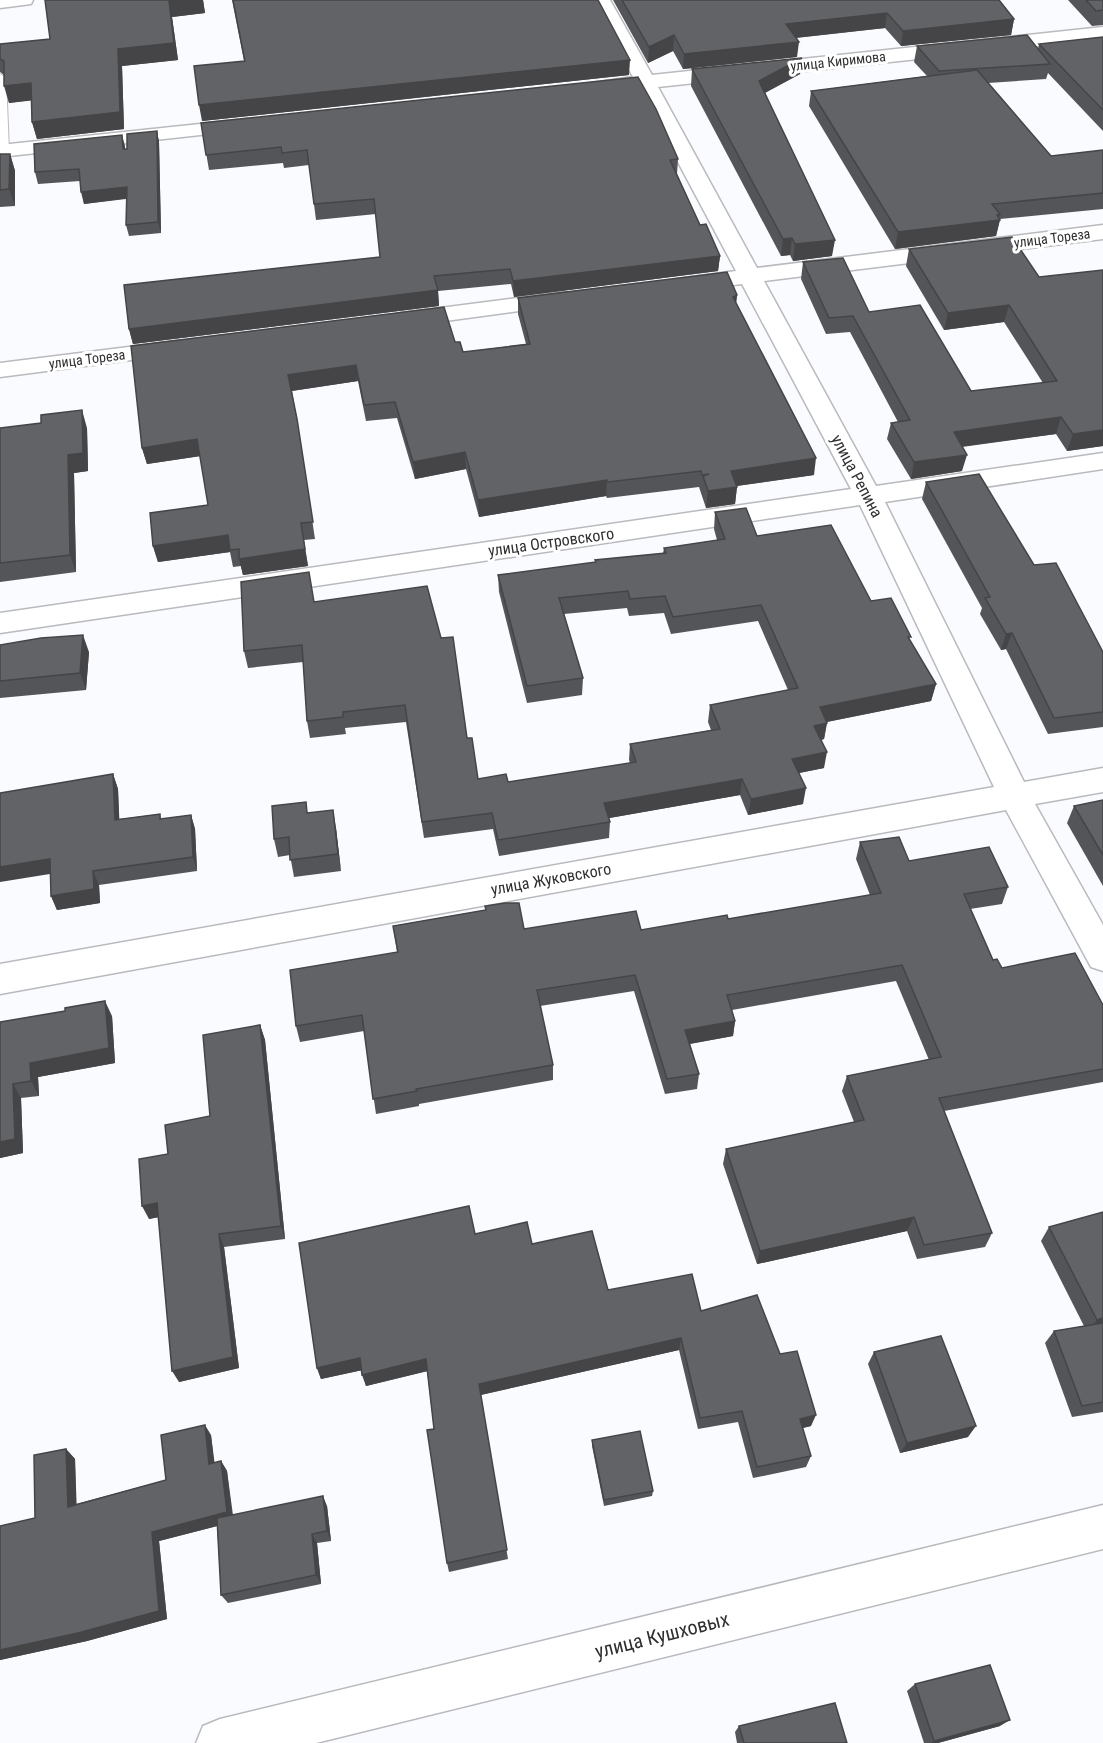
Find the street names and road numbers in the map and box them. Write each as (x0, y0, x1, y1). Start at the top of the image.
street label: улица Киримова (790, 48, 886, 74)
street label: улица Тореза (1013, 225, 1091, 251)
street label: улица Тореза (48, 346, 126, 372)
street label: улица Репина (827, 431, 887, 521)
street label: улица Островского (487, 524, 615, 560)
street label: улица Жуковского (489, 859, 613, 899)
street label: улица Кушховых (592, 1607, 732, 1663)

